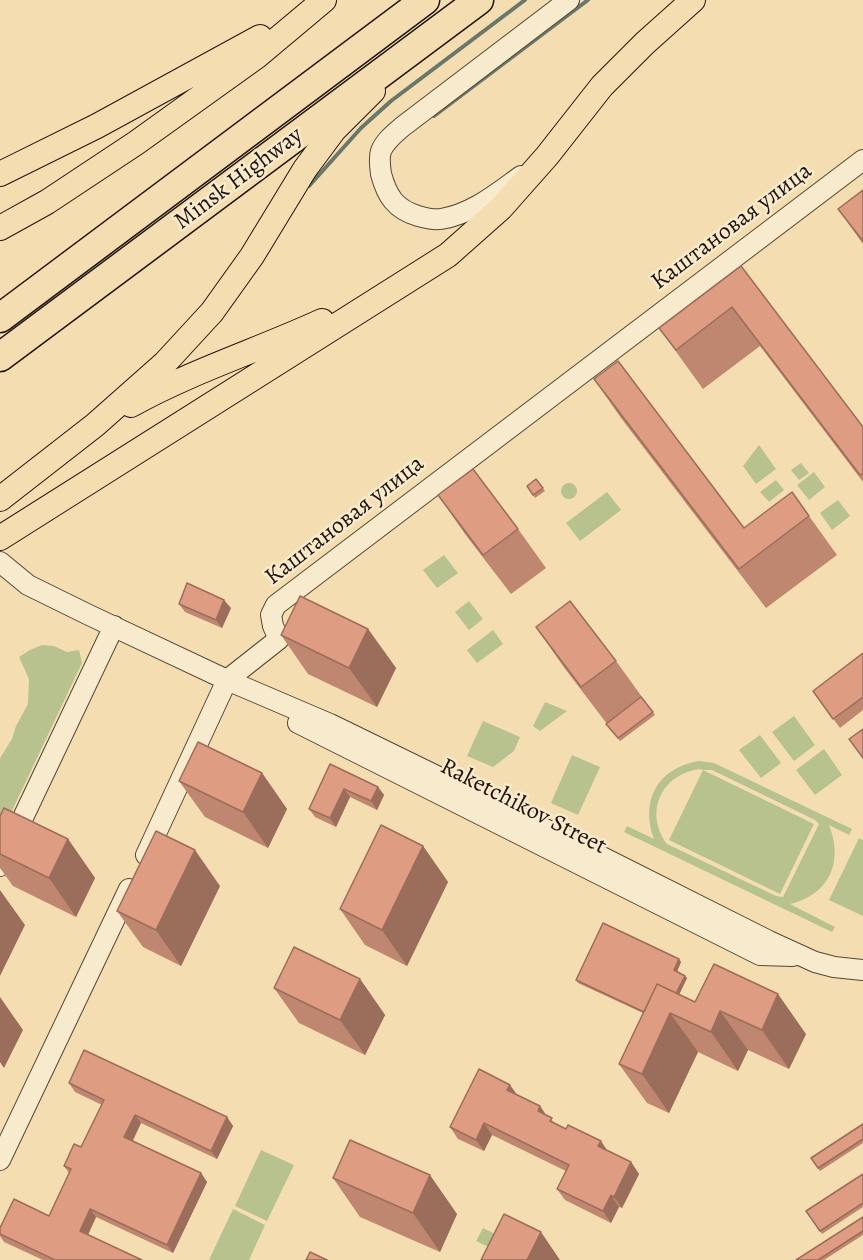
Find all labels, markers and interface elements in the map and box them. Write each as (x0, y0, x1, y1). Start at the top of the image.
street label: Minsk Highway (169, 121, 309, 237)
street label: Каштановая улица (646, 157, 818, 297)
street label: Каштановая улица (260, 450, 430, 592)
street label: Raketchikov Street (435, 753, 611, 861)

